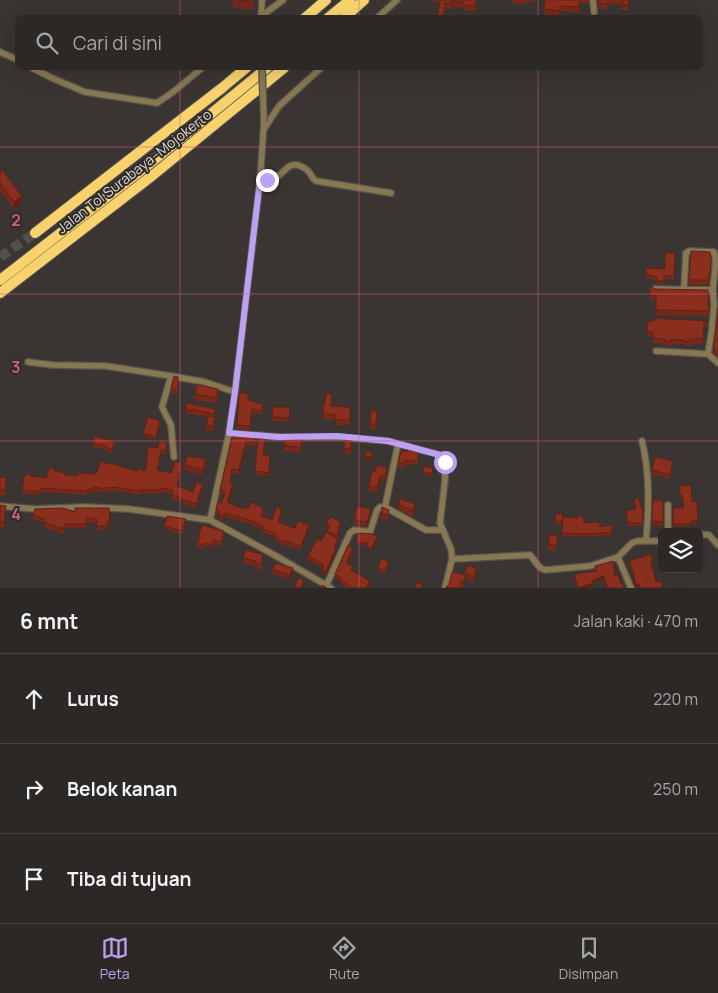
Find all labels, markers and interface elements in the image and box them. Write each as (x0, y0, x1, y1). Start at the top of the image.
search box (15, 15, 703, 70)
icon: search (33, 29, 61, 57)
text: Cari di sini (73, 30, 162, 56)
street label: Jalan Tol Surabaya–Mojokerto (53, 105, 215, 237)
route end (256, 169, 279, 192)
text: 2 (11, 209, 21, 231)
text: 3 (11, 356, 21, 378)
route start (434, 451, 457, 474)
text: 4 (11, 503, 21, 525)
map controls (658, 528, 703, 573)
button: layers (658, 528, 703, 573)
text: 6 mnt (20, 607, 78, 635)
text: Jalan kaki · 470 m (574, 610, 698, 632)
icon: ahead (20, 685, 48, 713)
text: Lurus (67, 686, 119, 712)
text: 220 m (653, 688, 698, 710)
icon: right (20, 775, 48, 803)
text: Belok kanan (67, 776, 177, 802)
text: 250 m (653, 778, 698, 800)
icon: arrive (20, 865, 48, 893)
text: Tiba di tujuan (67, 866, 191, 892)
tab: Peta (100, 934, 130, 983)
tab: Rute (329, 934, 360, 983)
tab: Disimpan (559, 934, 618, 983)

